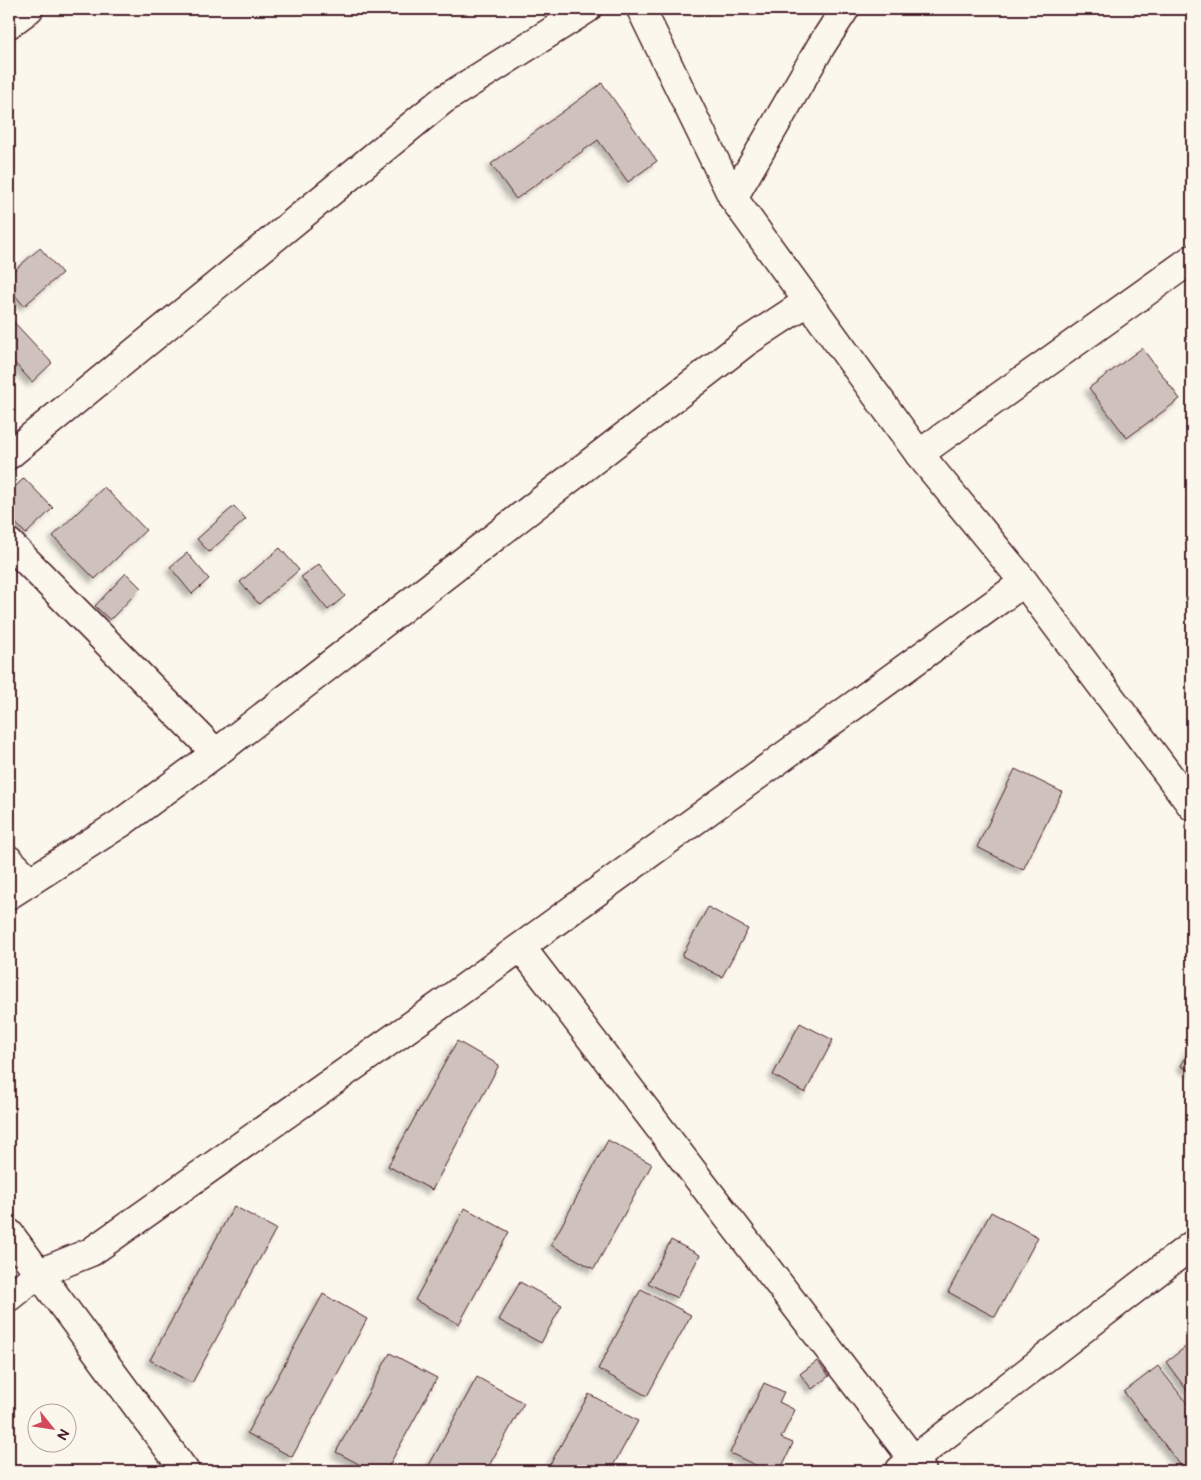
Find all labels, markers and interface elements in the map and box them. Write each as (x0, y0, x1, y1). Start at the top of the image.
north arrow (28, 1402, 78, 1452)
text: N (53, 1425, 73, 1443)

